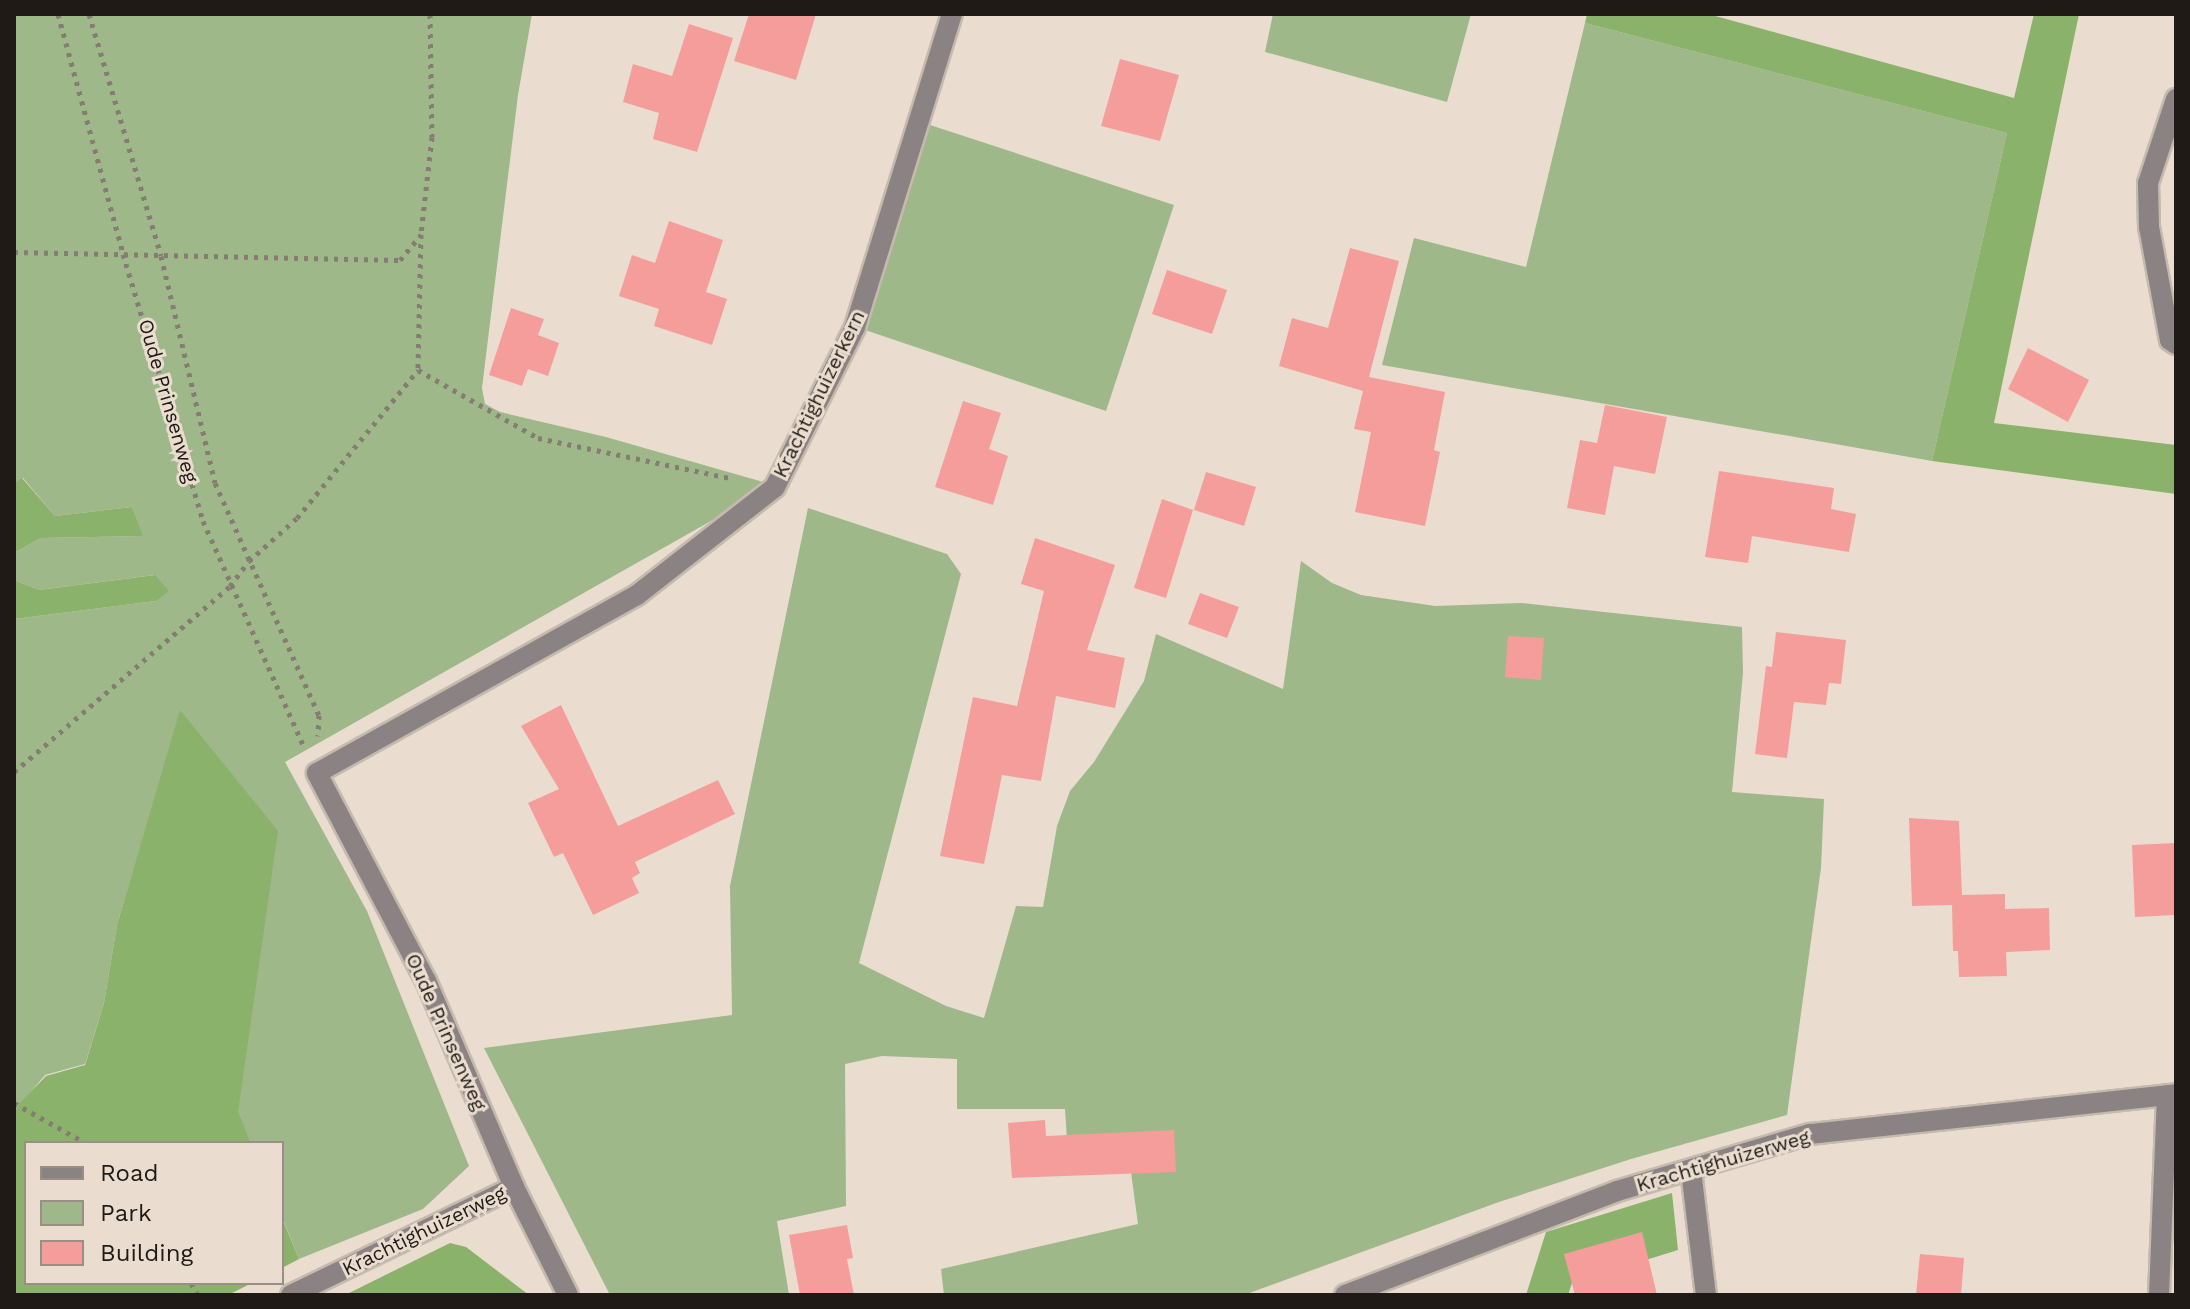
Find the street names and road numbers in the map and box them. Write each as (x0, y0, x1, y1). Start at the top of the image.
street label: Krachtighuizerkern (768, 306, 870, 482)
street label: Oude Prinsenweg (133, 316, 203, 486)
street label: Oude Prinsenweg (401, 950, 491, 1114)
street label: Krachtighuizerweg (1634, 1125, 1812, 1197)
street label: Krachtighuizerweg (338, 1181, 510, 1281)

